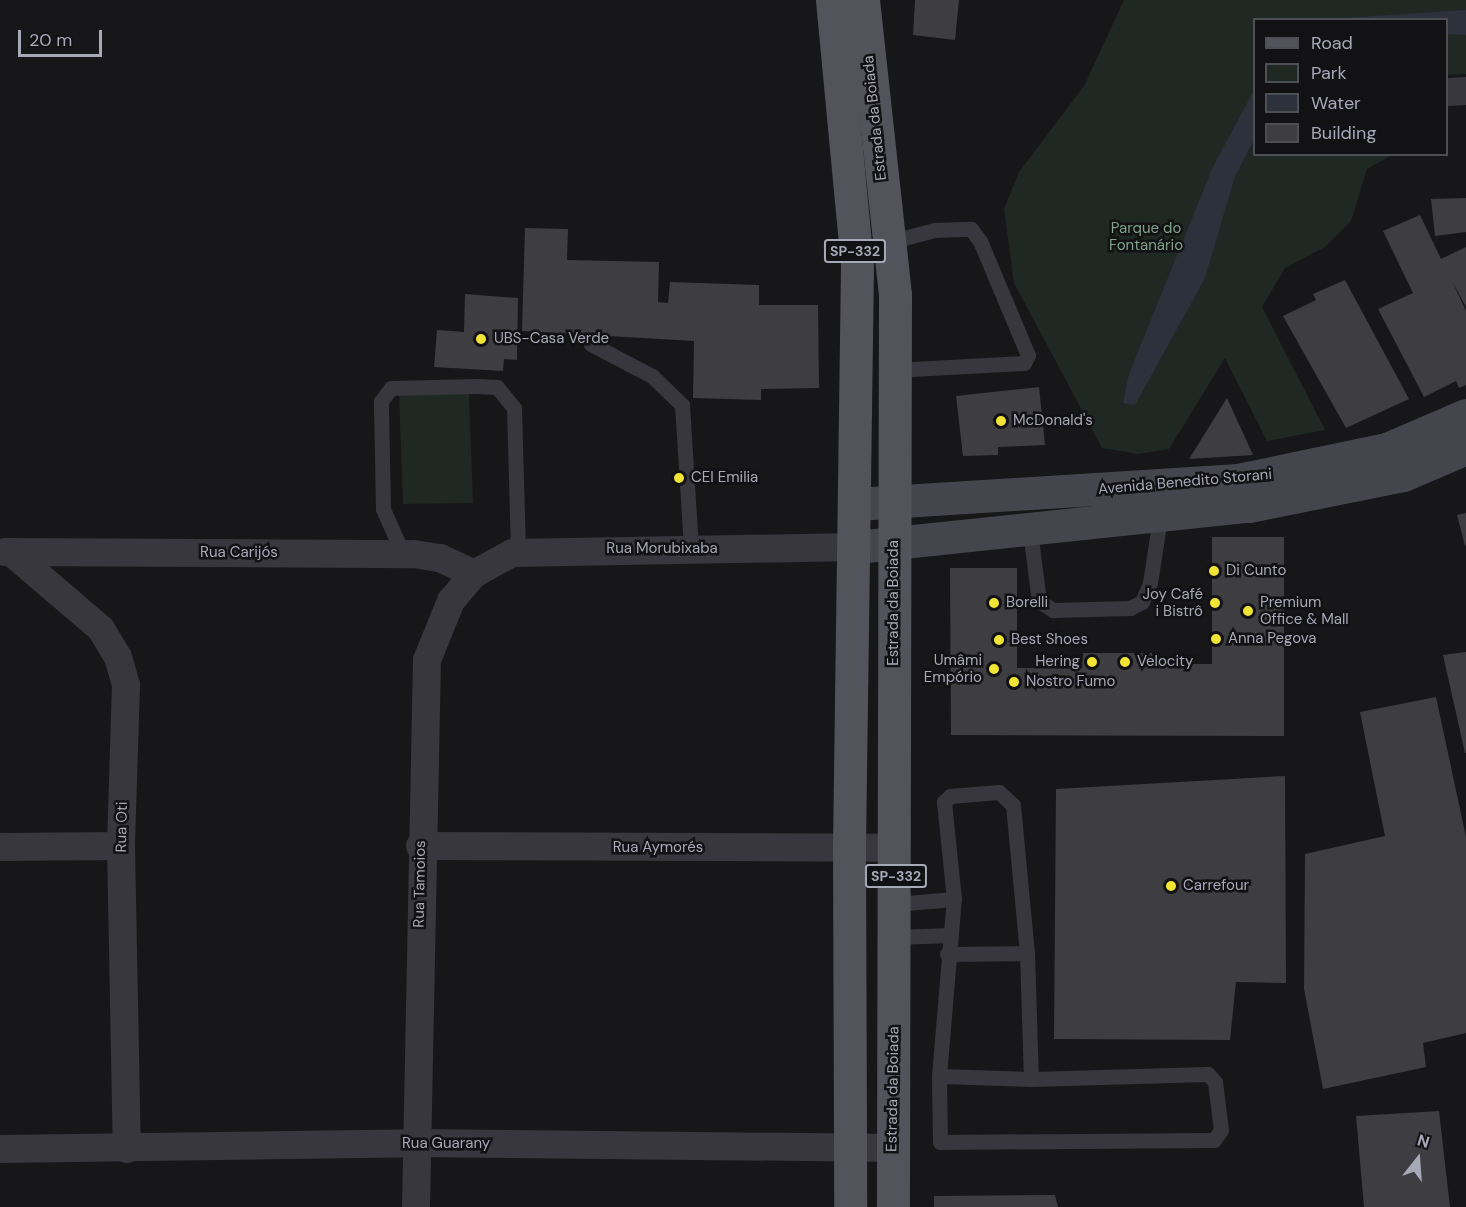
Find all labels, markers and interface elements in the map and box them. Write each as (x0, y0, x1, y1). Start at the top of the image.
scale bar (21, 18, 105, 56)
legend (1253, 18, 1448, 156)
text: 20 m (29, 28, 72, 52)
text: Road (1311, 31, 1353, 55)
street label: Estrada da Boiada (859, 55, 891, 181)
text: Park (1311, 61, 1347, 85)
text: Water (1311, 91, 1361, 115)
text: Building (1311, 121, 1376, 145)
park label: Parque do Fontanário (1109, 219, 1183, 254)
road number: SP-332 (824, 240, 886, 262)
marker: UBS-Casa Verde (472, 330, 490, 348)
place label: UBS-Casa Verde (494, 330, 609, 348)
place label: McDonald's (1013, 412, 1093, 430)
marker: McDonald's (994, 414, 1008, 428)
street label: Avenida Benedito Storani (1097, 465, 1273, 499)
place label: CEI Emilia (691, 469, 758, 487)
marker: CEI Emilia (672, 471, 686, 485)
street label: Rua Morubixaba (606, 540, 718, 558)
street label: Estrada da Boiada (885, 540, 903, 666)
street label: Rua Carijós (200, 544, 278, 562)
place label: Di Cunto (1226, 562, 1286, 580)
marker: Di Cunto (1207, 564, 1221, 578)
place label: Joy Café i Bistrô (1143, 585, 1203, 620)
place label: Premium Office & Mall (1260, 593, 1349, 628)
place label: Borelli (1006, 594, 1048, 612)
marker: Borelli (987, 596, 1001, 610)
marker: Joy Café i Bistrô (1208, 596, 1222, 610)
marker: Premium Office & Mall (1241, 604, 1255, 618)
place label: Anna Pegova (1228, 630, 1316, 648)
place label: Best Shoes (1011, 631, 1088, 649)
marker: Anna Pegova (1209, 632, 1223, 646)
marker: Best Shoes (992, 633, 1006, 647)
place label: Umâmi Empório (924, 651, 982, 686)
place label: Hering (1035, 653, 1080, 671)
place label: Velocity (1137, 653, 1193, 671)
marker: Hering (1085, 655, 1099, 669)
marker: Velocity (1118, 655, 1132, 669)
marker: Umâmi Empório (987, 662, 1001, 676)
place label: Nostro Fumo (1026, 673, 1115, 691)
marker: Nostro Fumo (1007, 675, 1021, 689)
street label: Rua Oti (113, 801, 131, 853)
street label: Rua Aymorés (613, 839, 703, 857)
street label: Rua Tamoios (410, 840, 430, 928)
road number: SP-332 (864, 865, 928, 887)
place label: Carrefour (1183, 877, 1249, 895)
marker: Carrefour (1164, 879, 1178, 893)
street label: Estrada da Boiada (883, 1026, 903, 1152)
north arrow (1388, 1129, 1448, 1189)
text: N (1415, 1130, 1432, 1153)
street label: Rua Guarany (402, 1135, 490, 1153)

